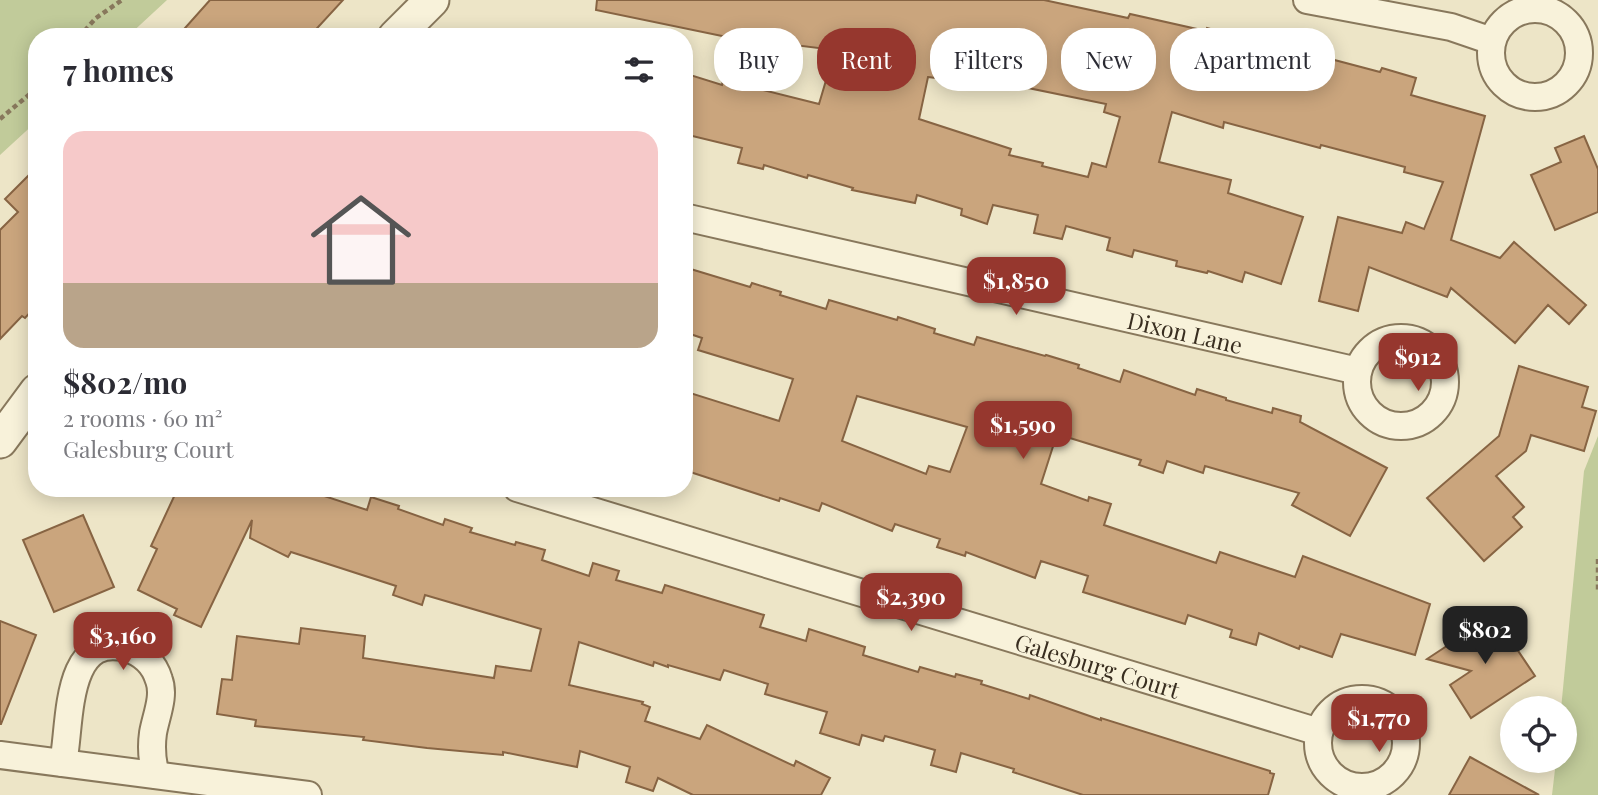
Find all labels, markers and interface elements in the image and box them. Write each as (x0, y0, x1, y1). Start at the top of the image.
chip: Buy (714, 28, 803, 91)
chip: Rent (817, 28, 916, 91)
chip: Filters (930, 28, 1047, 91)
chip: New (1061, 28, 1156, 91)
chip: Apartment (1170, 28, 1335, 91)
text: 7 homes (63, 50, 174, 90)
icon: filters (620, 51, 658, 89)
icon: home (298, 177, 424, 303)
pin: $1,850 (959, 258, 1073, 317)
text: $1,850 (983, 264, 1049, 295)
street label: Dixon Lane (1124, 303, 1246, 360)
pin: $912 (1377, 334, 1459, 393)
text: $912 (1395, 340, 1441, 371)
text: $802/mo (63, 362, 187, 402)
text: 2 rooms · 60 m² (63, 402, 223, 433)
pin: $1,590 (966, 402, 1080, 461)
text: $1,590 (990, 408, 1056, 439)
text: Galesburg Court (63, 433, 233, 464)
pin: $2,390 (854, 574, 968, 633)
text: $2,390 (876, 580, 946, 611)
pin: $802 (1444, 606, 1526, 666)
pin: $3,160 (66, 612, 180, 672)
text: $802 (1459, 613, 1511, 644)
text: $3,160 (89, 619, 157, 650)
street label: Galesburg Court (1012, 625, 1185, 705)
pin: $1,770 (1322, 694, 1436, 754)
map controls (1500, 696, 1577, 773)
button: locate (1500, 696, 1577, 773)
text: $1,770 (1347, 701, 1411, 732)

